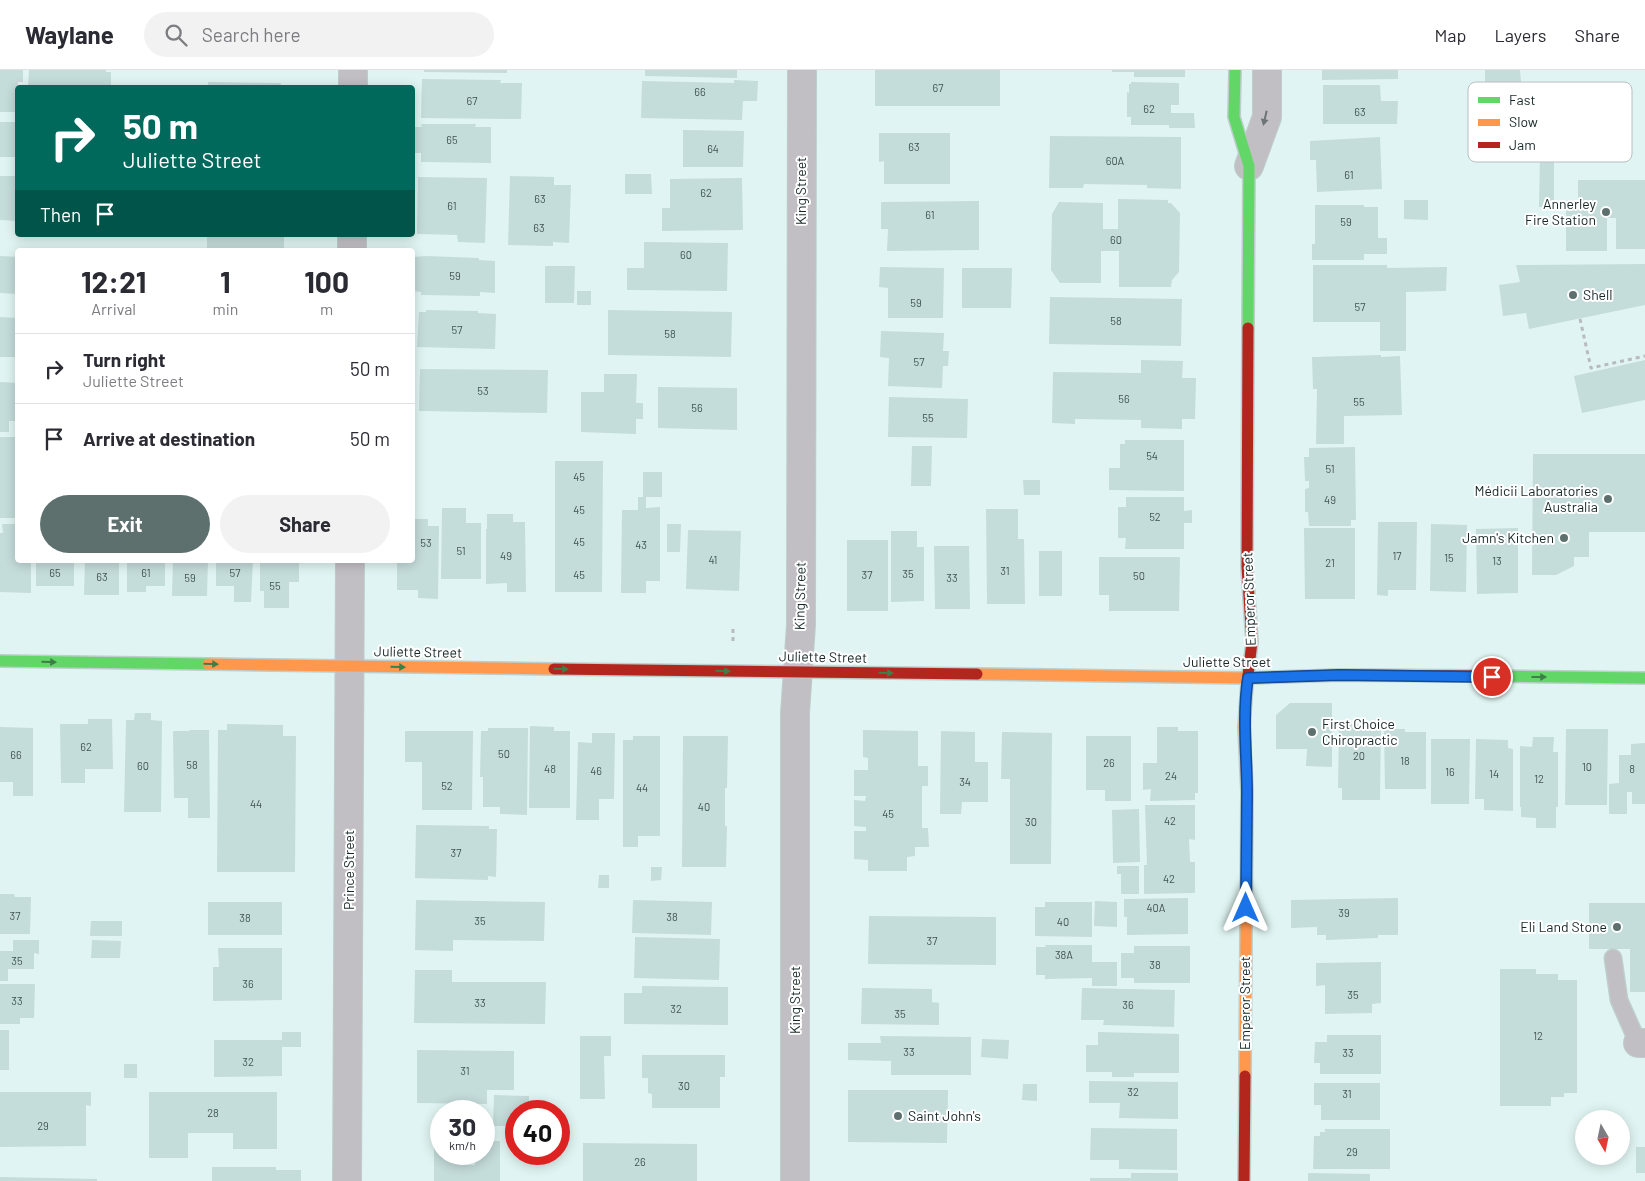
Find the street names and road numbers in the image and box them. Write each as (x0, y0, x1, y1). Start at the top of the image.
street label: King Street (792, 157, 809, 225)
street label: Emperor Street (1238, 552, 1259, 646)
street label: King Street (790, 562, 809, 630)
street label: Juliette Street (374, 642, 462, 661)
street label: Juliette Street (779, 647, 867, 666)
street label: Juliette Street (1183, 653, 1271, 670)
street label: Prince Street (340, 830, 357, 910)
street label: Emperor Street (1236, 956, 1253, 1050)
street label: King Street (786, 966, 803, 1034)

